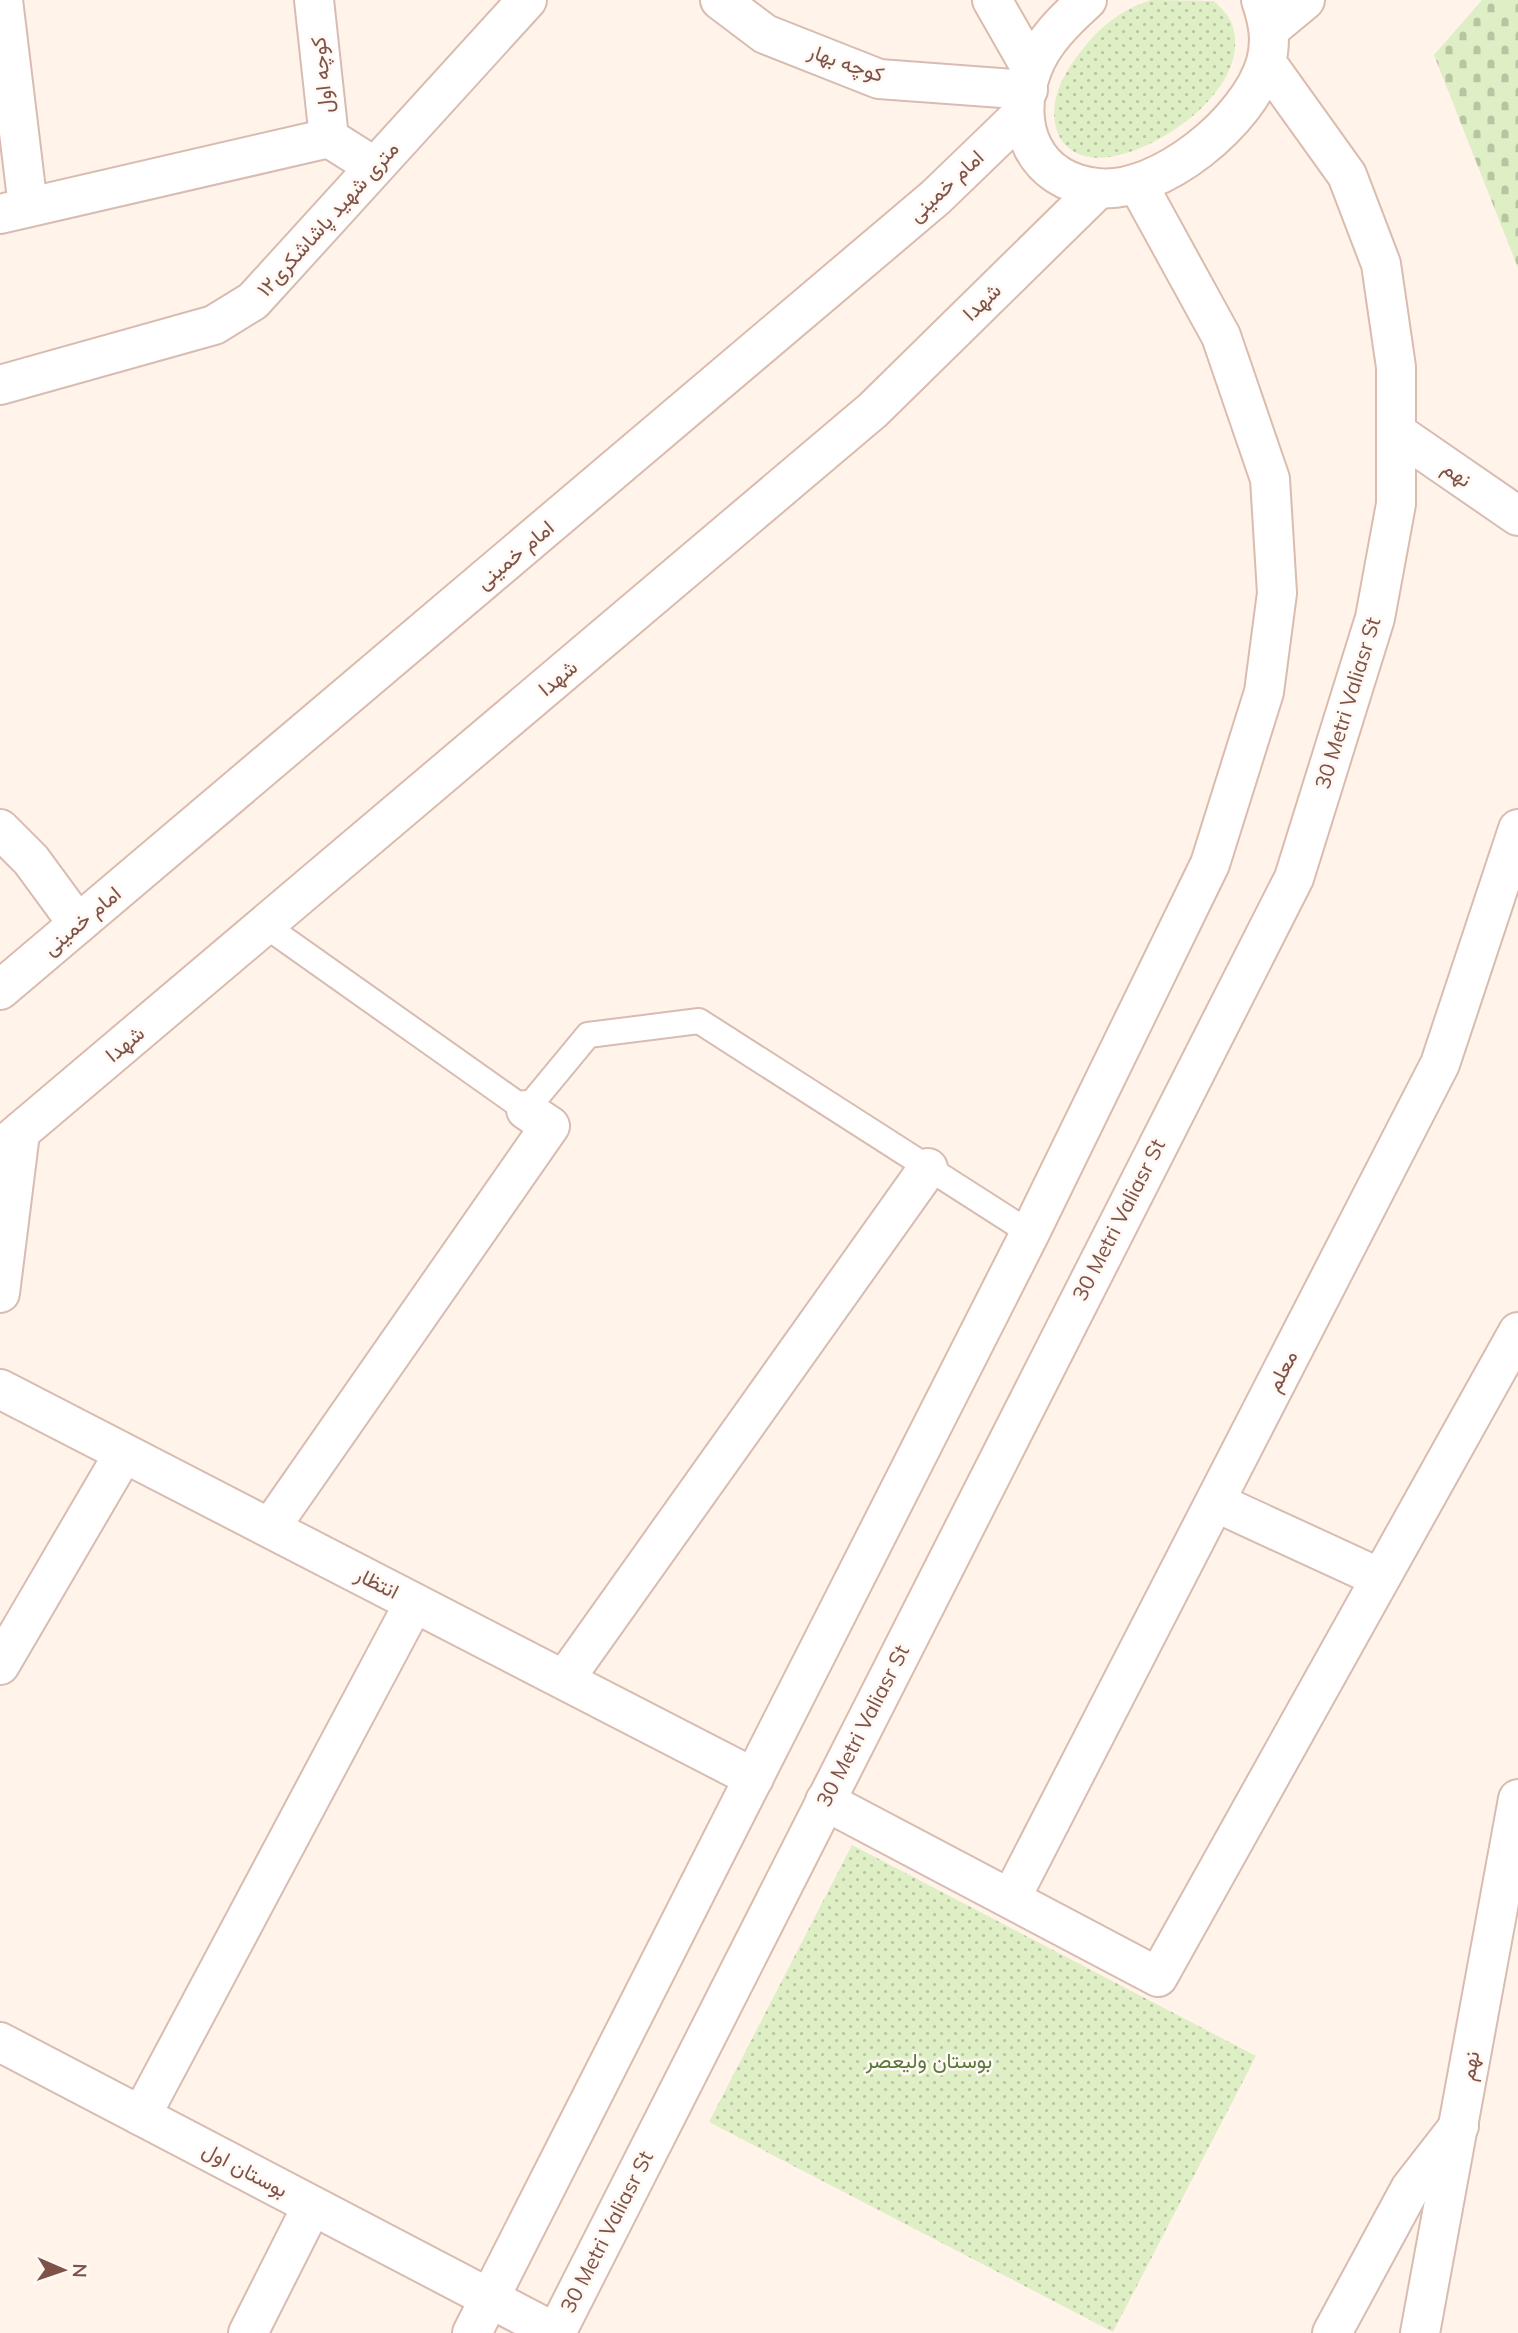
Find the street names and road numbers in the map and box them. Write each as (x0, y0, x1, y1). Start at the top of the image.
street label: کوچه اول (304, 35, 340, 115)
street label: کوچه بهار (803, 37, 888, 89)
street label: ۱۲متری شهید پاشاشکری (251, 135, 405, 303)
street label: امام خمینی (902, 144, 990, 228)
street label: شهدا (957, 277, 1007, 326)
street label: نهم (1437, 454, 1477, 494)
street label: امام خمینی (470, 514, 560, 596)
street label: 30 Metri Valiasr St (1309, 614, 1386, 792)
street label: شهدا (533, 653, 583, 702)
street label: امام خمینی (37, 880, 127, 962)
street label: شهدا (100, 1019, 150, 1068)
street label: 30 Metri Valiasr St (1066, 1134, 1170, 1305)
street label: معلم (1260, 1345, 1304, 1397)
street label: انتظار (350, 1560, 404, 1605)
street label: 30 Metri Valiasr St (810, 1640, 914, 1811)
street label: نهم (1454, 2049, 1486, 2083)
street label: بوستان اول (198, 2136, 293, 2203)
street label: 30 Metri Valiasr St (554, 2146, 658, 2317)

